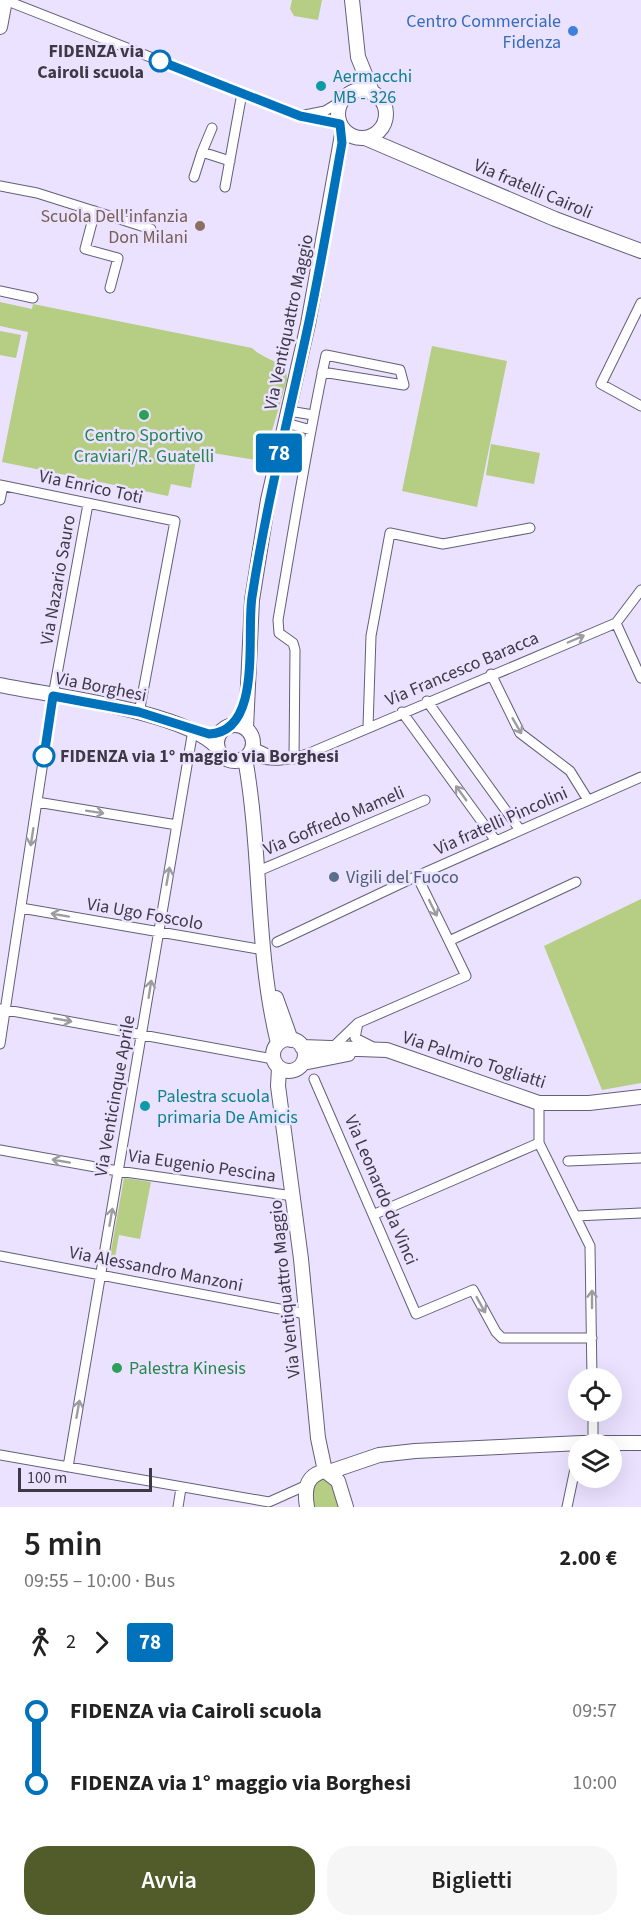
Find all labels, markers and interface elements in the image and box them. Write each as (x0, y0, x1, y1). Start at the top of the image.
place label: Centro Commerciale Fidenza (406, 9, 561, 55)
marker: Centro Commerciale Fidenza (566, 24, 580, 38)
place label: FIDENZA via Cairoli scuola (37, 39, 144, 85)
marker: FIDENZA via Cairoli scuola (149, 50, 171, 72)
place label: Aermacchi MB - 326 (333, 64, 412, 110)
marker: Aermacchi MB - 326 (314, 79, 328, 93)
street label: Via fratelli Cairoli (470, 153, 596, 225)
place label: Scuola Dell'infanzia Don Milani (40, 204, 188, 250)
marker: Scuola Dell'infanzia Don Milani (193, 219, 207, 233)
street label: Via Ventiquattro Maggio (258, 232, 320, 412)
marker: Centro Sportivo Craviari/R. Guatelli (137, 408, 151, 422)
place label: Centro Sportivo Craviari/R. Guatelli (74, 423, 214, 469)
line badge: 78 (252, 434, 306, 472)
text: 78 (268, 438, 290, 468)
street label: Via Enrico Toti (37, 464, 145, 510)
street label: Via Nazario Sauro (34, 513, 82, 647)
street label: Via Francesco Baracca (381, 625, 543, 713)
one-way arrow (567, 633, 585, 644)
street label: Via Borghesi (53, 666, 149, 708)
one-way arrow (511, 717, 523, 734)
place label: FIDENZA via 1° maggio via Borghesi (60, 744, 339, 769)
marker: FIDENZA via 1° maggio via Borghesi (33, 745, 55, 767)
street label: Via Goffredo Mameli (260, 780, 408, 862)
street label: Via fratelli Pincolini (430, 780, 572, 862)
one-way arrow (455, 786, 467, 802)
one-way arrow (84, 806, 104, 817)
one-way arrow (26, 827, 37, 846)
place label: Vigili del Fuoco (346, 865, 459, 890)
one-way arrow (163, 867, 174, 886)
marker: Vigili del Fuoco (327, 870, 341, 884)
street label: Via Ugo Foscolo (85, 891, 205, 937)
one-way arrow (427, 899, 439, 917)
one-way arrow (51, 910, 70, 921)
one-way arrow (144, 980, 155, 1000)
street label: Via Venticinque Aprile (89, 1013, 142, 1179)
one-way arrow (53, 1015, 72, 1026)
street label: Via Palmiro Togliatti (399, 1025, 549, 1095)
place label: Palestra scuola primaria De Amicis (157, 1084, 298, 1130)
marker: Palestra scuola primaria De Amicis (138, 1099, 152, 1113)
street label: Via Leonardo da Vinci (338, 1111, 424, 1269)
street label: Via Eugenio Pescina (127, 1143, 277, 1189)
one-way arrow (51, 1155, 71, 1166)
street label: Via Ventiquattro Maggio (263, 1199, 307, 1379)
one-way arrow (105, 1207, 116, 1227)
street label: Via Alessandro Manzoni (67, 1240, 245, 1298)
one-way arrow (586, 1290, 598, 1310)
one-way arrow (475, 1296, 487, 1313)
place label: Palestra Kinesis (129, 1356, 246, 1381)
marker: Palestra Kinesis (110, 1361, 124, 1375)
map controls (568, 1368, 622, 1488)
button: locate (568, 1368, 622, 1422)
one-way arrow (73, 1400, 84, 1419)
button: layers (568, 1434, 622, 1488)
scale bar (18, 1465, 152, 1492)
text: 100 m (27, 1467, 67, 1489)
text: 5 min (24, 1521, 102, 1568)
text: 2.00 € (560, 1542, 617, 1574)
text: 09:55 – 10:00 · Bus (24, 1567, 175, 1595)
icon: walk (24, 1626, 57, 1659)
icon: forward (85, 1626, 118, 1659)
text: 78 (139, 1627, 161, 1657)
text: 2 (66, 1628, 76, 1656)
text: FIDENZA via Cairoli scuola (70, 1695, 322, 1727)
text: 09:57 (572, 1697, 617, 1725)
text: FIDENZA via 1° maggio via Borghesi (70, 1767, 411, 1799)
text: 10:00 (572, 1769, 617, 1797)
button: Avvia (24, 1846, 315, 1915)
button: Biglietti (327, 1846, 617, 1915)

